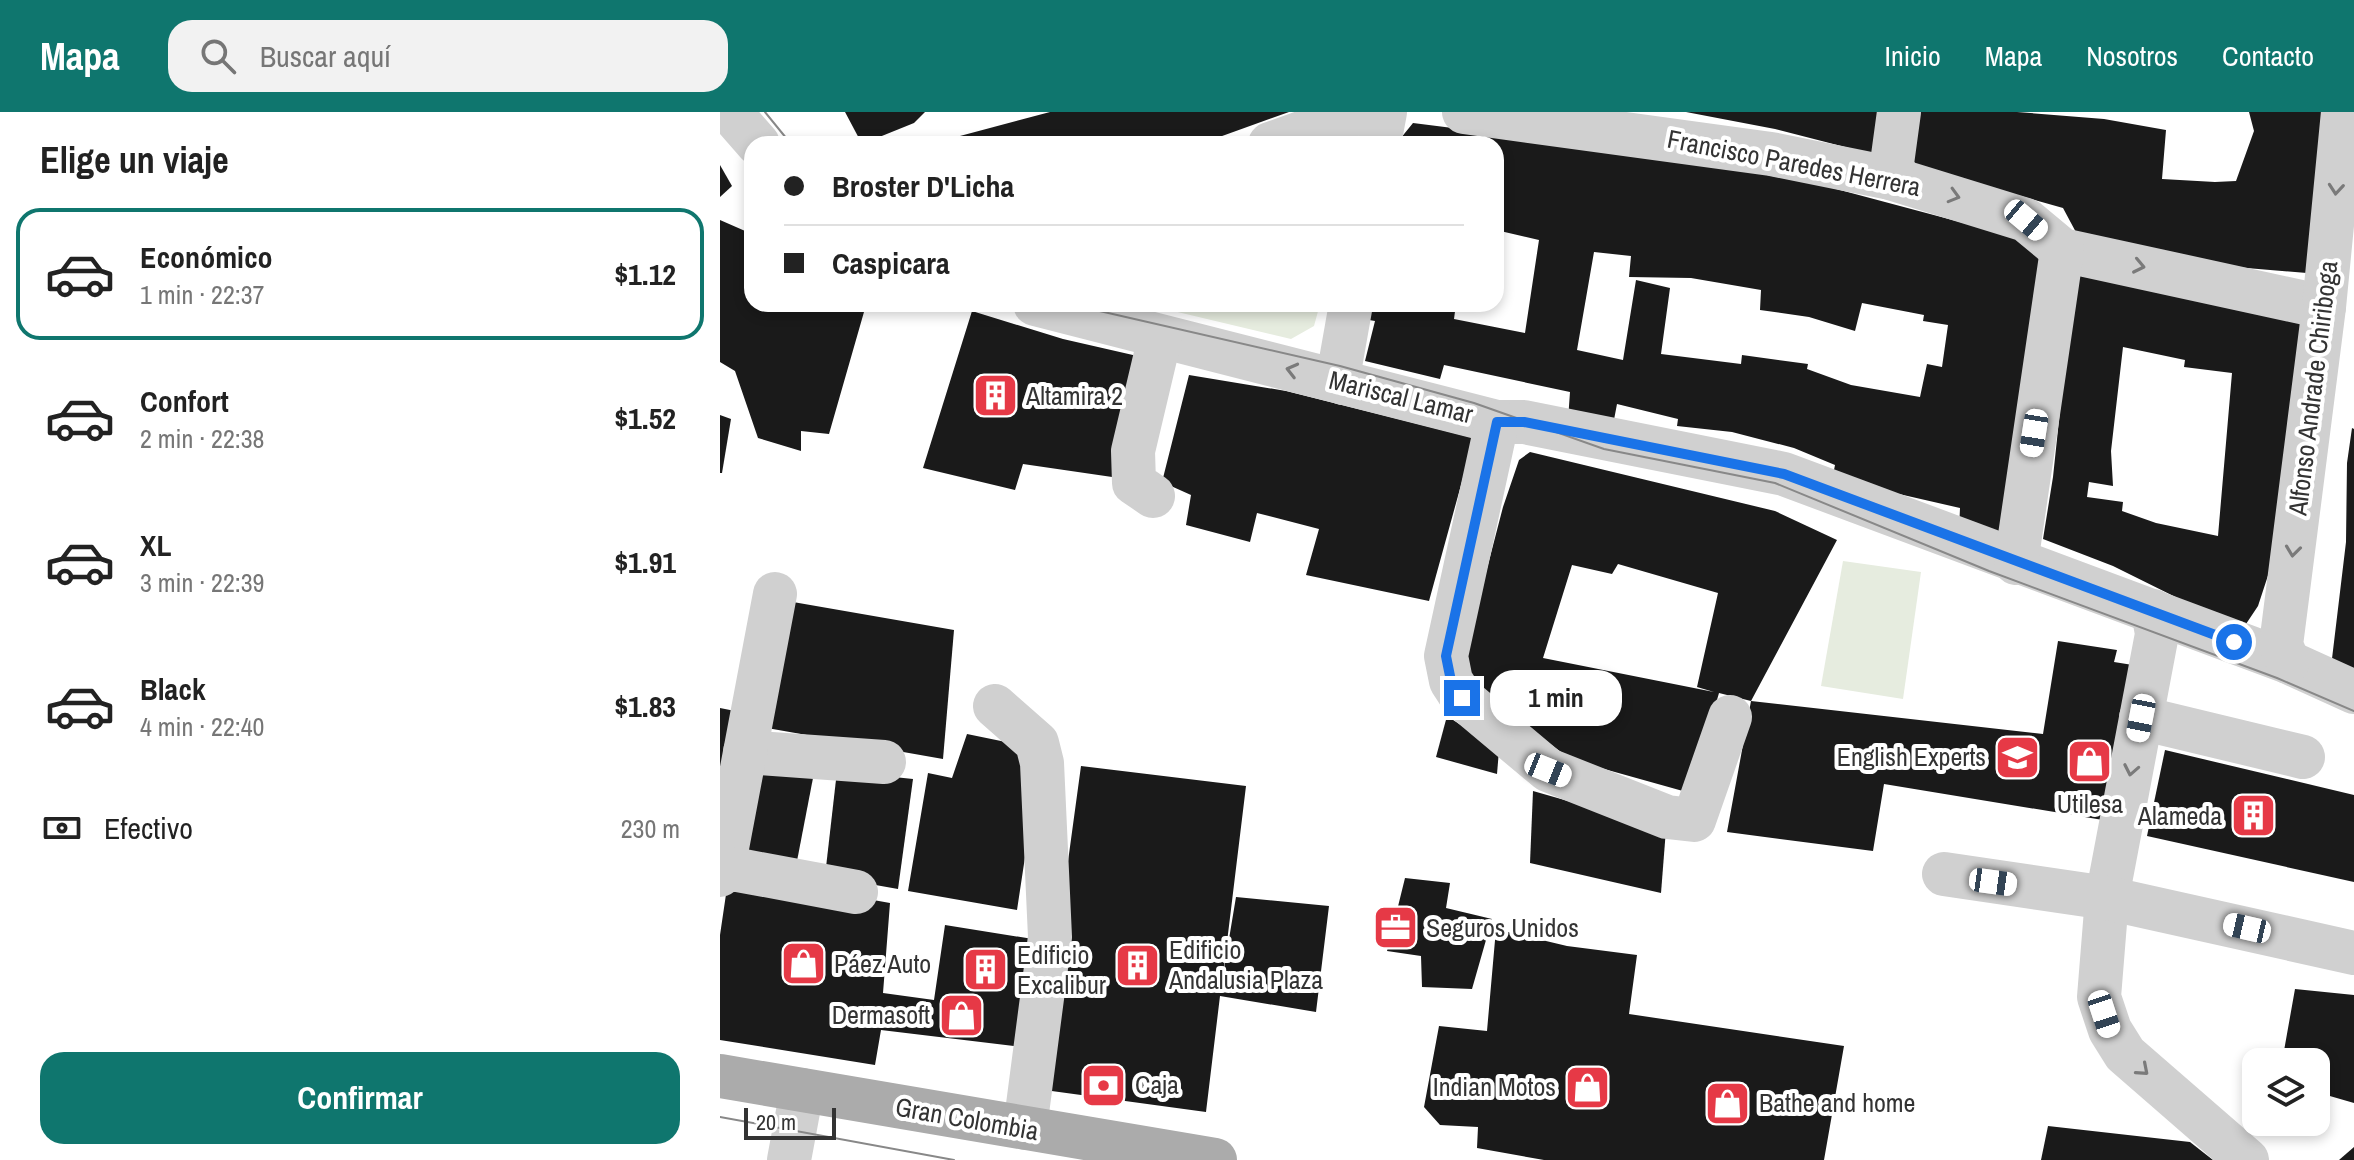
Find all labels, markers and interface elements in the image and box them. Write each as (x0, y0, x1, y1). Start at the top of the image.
search box (168, 20, 728, 92)
text: Mapa (40, 31, 120, 82)
icon: search (196, 34, 240, 78)
text: Buscar aquí (260, 36, 391, 76)
text: Inicio (1885, 37, 1941, 75)
text: Mapa (1985, 37, 2042, 75)
text: Nosotros (2086, 37, 2178, 75)
text: Contacto (2222, 37, 2314, 75)
street label: Francisco Paredes Herrera (1665, 121, 1924, 204)
text: Elige un viaje (40, 136, 229, 184)
text: Broster D'Licha (832, 166, 1014, 206)
one-way arrow (2328, 183, 2345, 196)
one-way arrow (1947, 187, 1960, 203)
car (2000, 195, 2052, 245)
text: Económico (140, 237, 273, 277)
icon: car (44, 238, 116, 310)
text: Caspicara (832, 243, 950, 283)
text: $1.12 (614, 254, 676, 294)
one-way arrow (2131, 257, 2145, 274)
street label: Alfonso Andrade Chiriboga (2279, 259, 2345, 518)
text: 1 min · 22:37 (140, 277, 264, 312)
one-way arrow (1286, 362, 1300, 379)
street label: Mariscal Lamar (1326, 362, 1477, 431)
building icon: Altamira 2 (971, 372, 1019, 420)
place label: Altamira 2 (1025, 378, 1123, 413)
text: Confort (140, 381, 229, 421)
icon: car (44, 382, 116, 454)
text: $1.52 (614, 398, 676, 438)
car (2018, 407, 2050, 459)
text: 2 min · 22:38 (140, 421, 264, 456)
text: XL (140, 525, 171, 565)
icon: car (44, 526, 116, 598)
text: $1.91 (614, 542, 676, 582)
one-way arrow (2285, 544, 2302, 558)
text: 3 min · 22:39 (140, 565, 264, 600)
route start (2216, 624, 2252, 660)
text: Black (140, 669, 206, 709)
icon: car (44, 670, 116, 742)
callout: 1 min (1490, 670, 1622, 726)
route end (1444, 680, 1480, 716)
text: 1 min (1528, 680, 1584, 715)
text: $1.83 (614, 686, 676, 726)
car (2125, 692, 2157, 744)
text: 4 min · 22:40 (140, 709, 264, 744)
school or university icon: English Experts (1993, 733, 2041, 781)
shop icon: Utilesa (2066, 737, 2114, 785)
place label: English Experts (1837, 739, 1986, 774)
car (1521, 750, 1575, 790)
one-way arrow (2124, 764, 2141, 777)
place label: Utilesa (2057, 786, 2123, 821)
building icon: Alameda (2229, 792, 2277, 840)
place label: Alameda (2137, 798, 2222, 833)
icon: cash (40, 806, 84, 850)
text: Efectivo (104, 808, 193, 848)
text: 230 m (621, 811, 680, 846)
car (1968, 867, 2018, 897)
office icon: Seguros Unidos (1371, 904, 1419, 952)
place label: Seguros Unidos (1426, 910, 1579, 945)
car (2221, 911, 2273, 945)
place label: Edificio Andalusia Plaza (1168, 932, 1323, 997)
place label: Edificio Excalibur (1017, 937, 1106, 1002)
shop icon: Páez Auto (779, 940, 827, 988)
building icon: Edificio Andalusia Plaza (1114, 941, 1162, 989)
place label: Páez Auto (834, 946, 931, 981)
building icon: Edificio Excalibur (962, 946, 1010, 994)
car (2085, 987, 2123, 1041)
shop icon: Dermasoft (937, 991, 985, 1039)
place label: Dermasoft (832, 997, 930, 1032)
map controls (2242, 1048, 2330, 1136)
button: layers (2242, 1048, 2330, 1136)
button: Confirmar (40, 1052, 680, 1144)
one-way arrow (2133, 1060, 2148, 1074)
bank icon: Caja (1080, 1061, 1128, 1109)
shop icon: Indian Motos (1563, 1063, 1611, 1111)
place label: Caja (1135, 1067, 1179, 1102)
place label: Indian Motos (1433, 1069, 1556, 1104)
shop icon: Bathe and home (1704, 1079, 1752, 1127)
place label: Bathe and home (1759, 1085, 1915, 1120)
street label: Gran Colombia (893, 1089, 1041, 1148)
scale bar (744, 1104, 836, 1140)
text: 20 m (756, 1107, 796, 1137)

